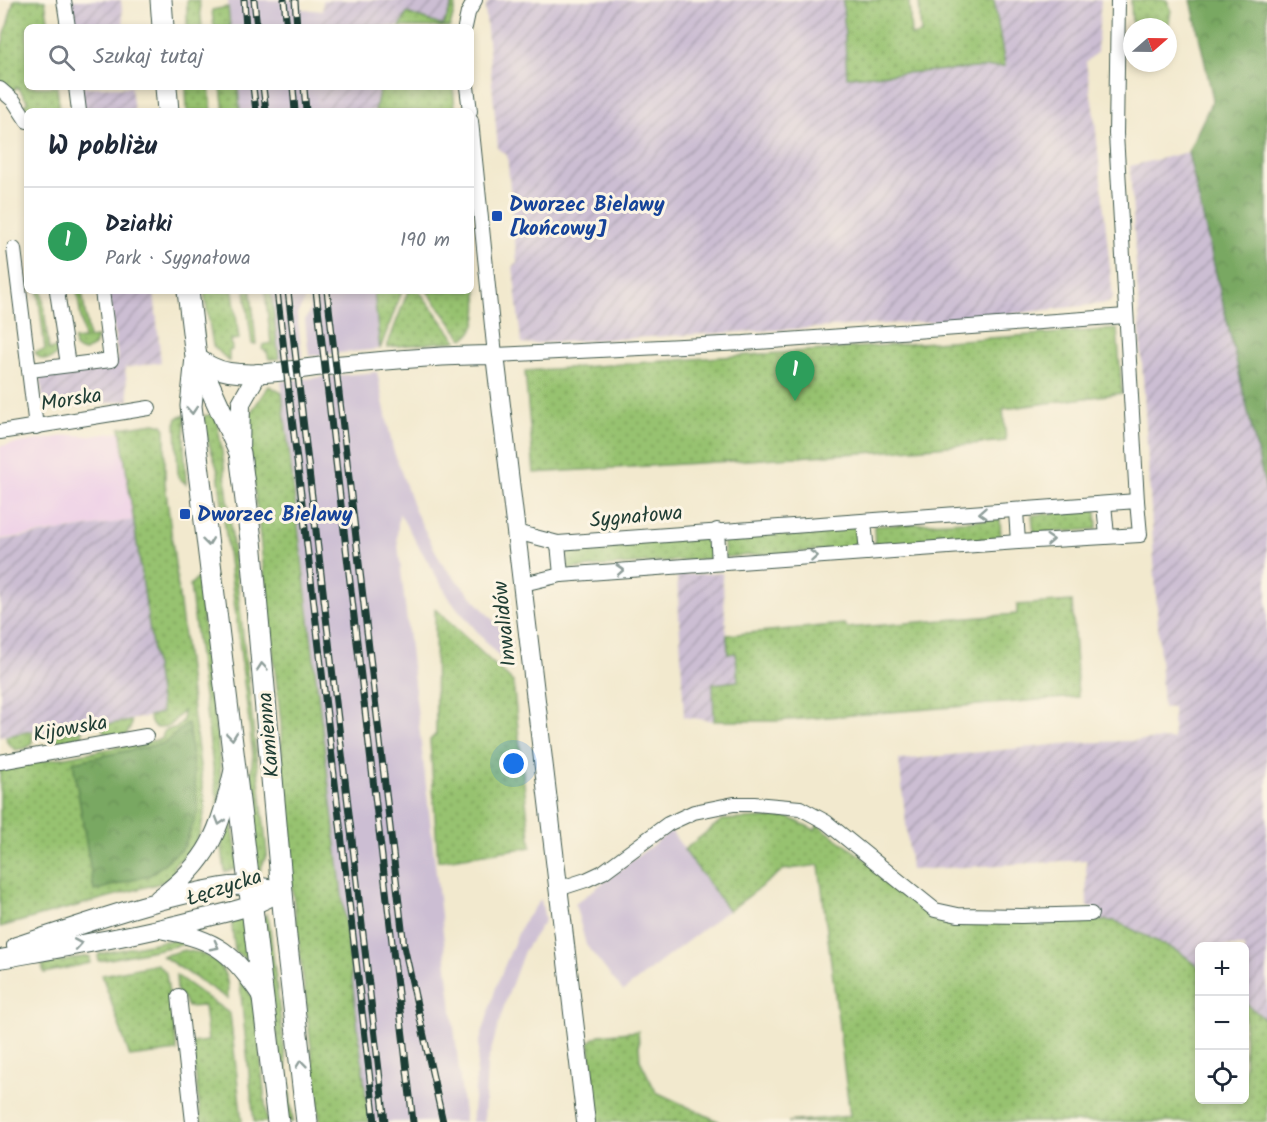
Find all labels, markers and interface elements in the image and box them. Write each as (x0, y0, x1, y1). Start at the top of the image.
north arrow (1123, 18, 1177, 72)
search box (24, 24, 474, 90)
text: Szukaj tutaj (93, 40, 204, 75)
icon: search (45, 41, 78, 74)
text: W pobliżu (48, 126, 157, 168)
place label: Dworzec Bielawy [końcowy] (509, 189, 665, 246)
text: Działki (105, 208, 172, 243)
marker: Dworzec Bielawy [końcowy] (490, 209, 504, 223)
text: 1 (64, 225, 71, 257)
text: 190 m (400, 225, 450, 257)
text: Park · Sygnałowa (105, 243, 251, 275)
pin: 1 (776, 352, 814, 401)
street label: Morska (38, 379, 104, 422)
one-way arrow (186, 406, 199, 415)
street label: Sygnałowa (588, 497, 684, 538)
place label: Dworzec Bielawy (197, 499, 353, 532)
one-way arrow (978, 506, 987, 519)
marker: Dworzec Bielawy (178, 507, 192, 521)
one-way arrow (1046, 533, 1055, 546)
one-way arrow (201, 538, 214, 547)
one-way arrow (810, 550, 819, 563)
one-way arrow (615, 564, 624, 577)
street label: Inwalidów (485, 579, 526, 668)
one-way arrow (256, 663, 269, 672)
street label: Kamienna (249, 691, 290, 779)
street label: Kijowska (30, 707, 110, 752)
one-way arrow (225, 731, 237, 740)
your location (499, 749, 528, 778)
one-way arrow (215, 815, 227, 826)
street label: Łęczycka (183, 861, 266, 916)
one-way arrow (74, 939, 83, 951)
one-way arrow (209, 939, 219, 950)
map controls (1195, 942, 1249, 1104)
button: + (1195, 942, 1249, 996)
button: − (1195, 996, 1249, 1050)
button: locate (1195, 1050, 1249, 1104)
one-way arrow (295, 1059, 307, 1068)

